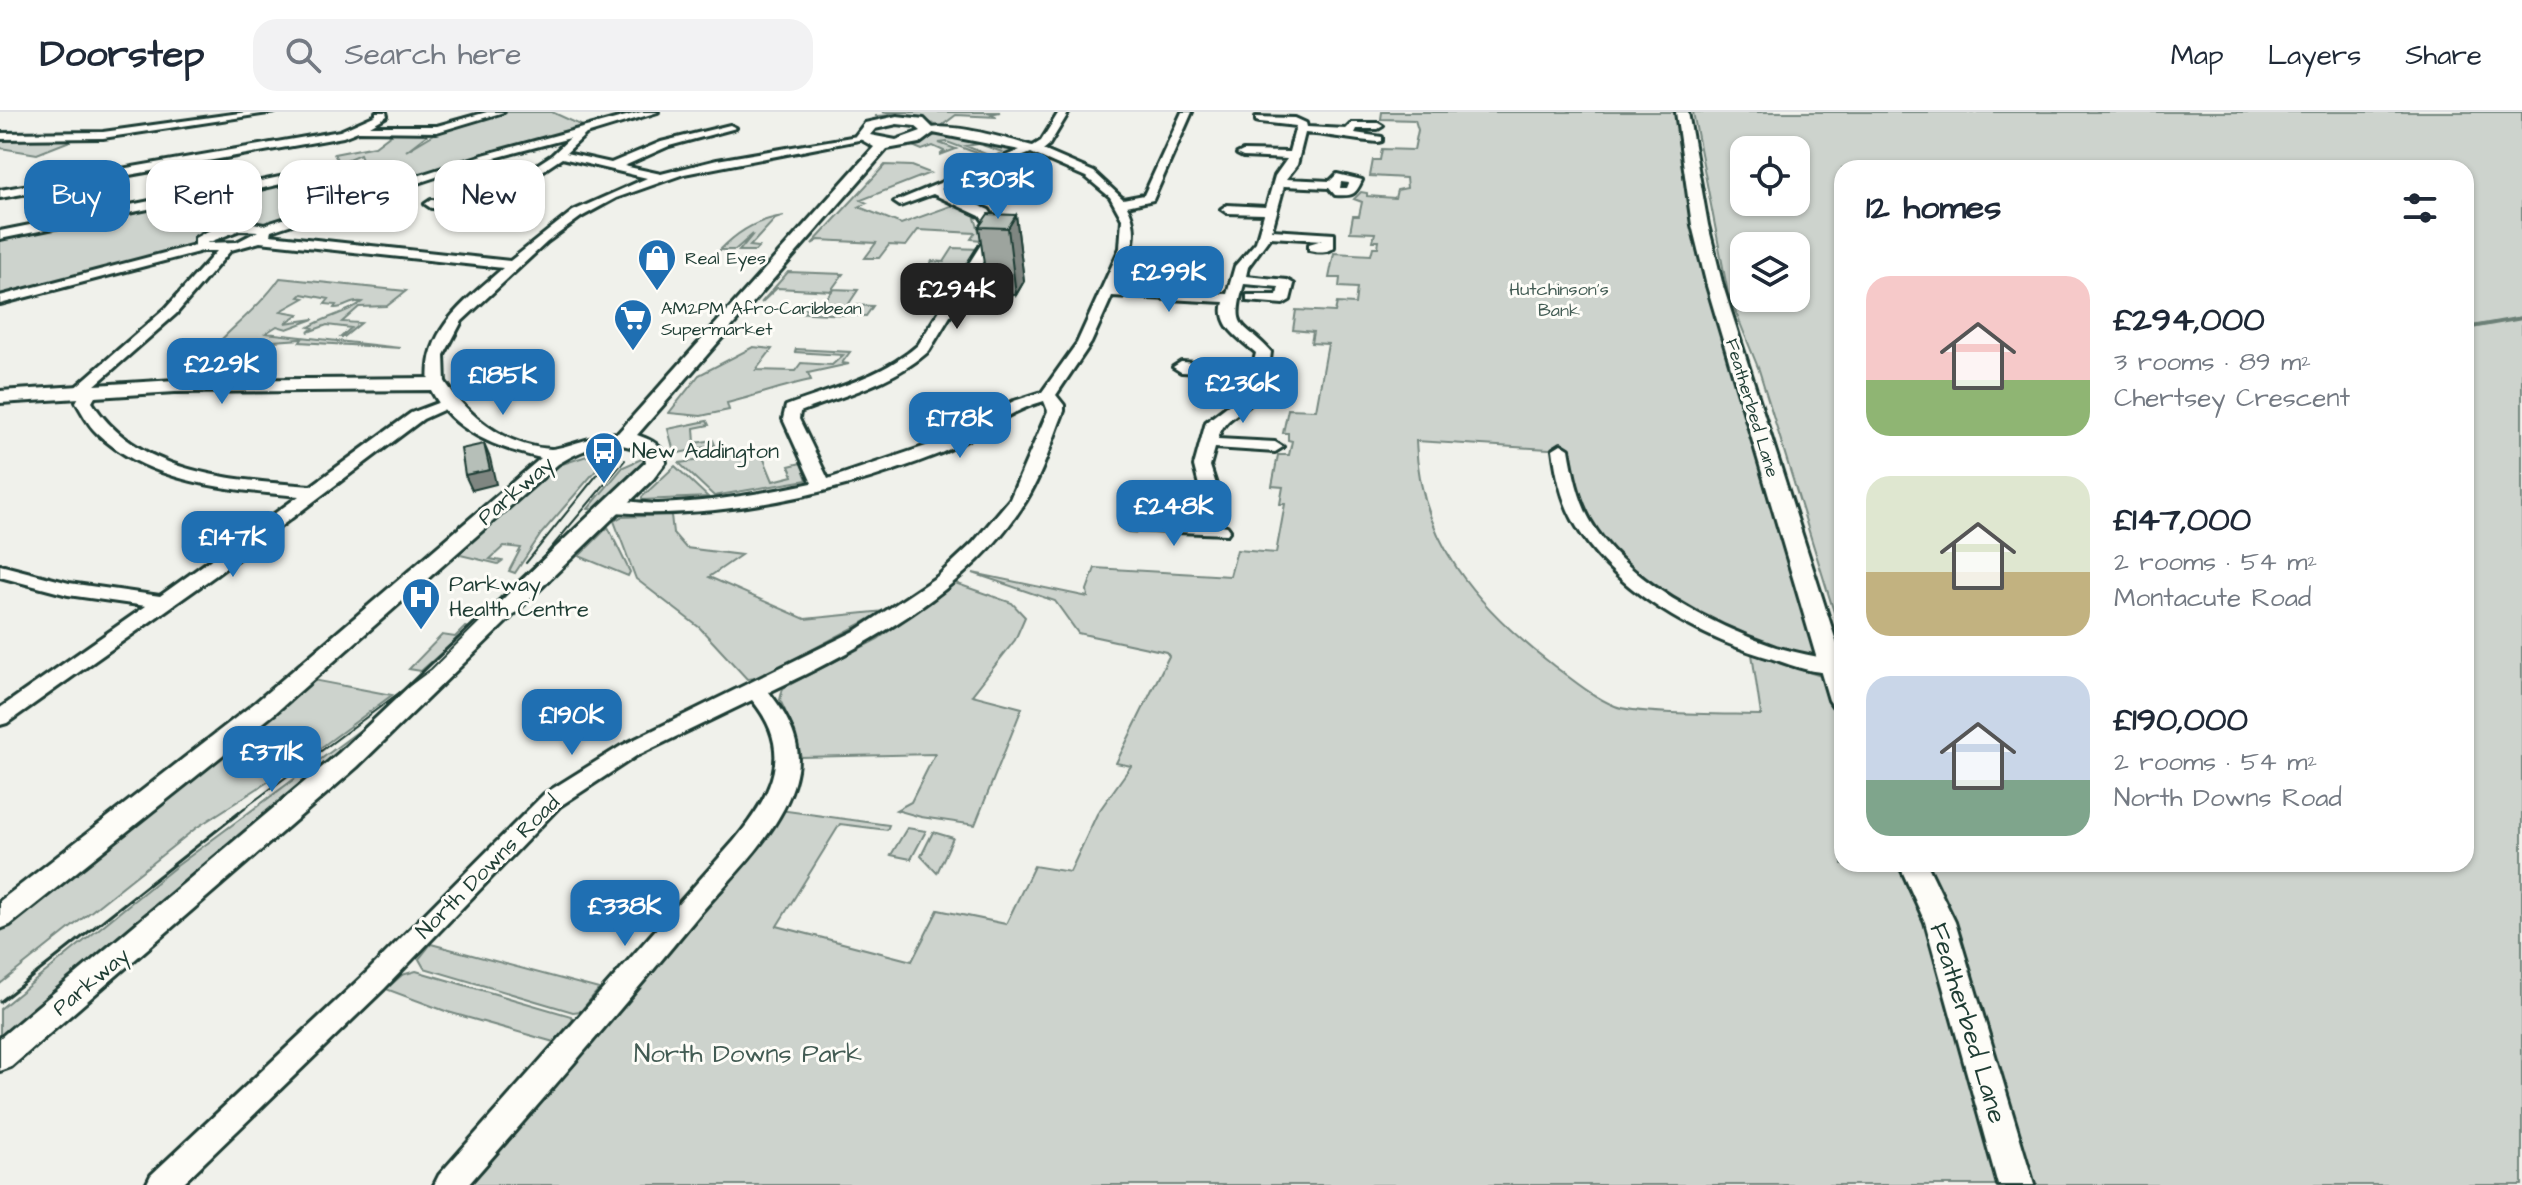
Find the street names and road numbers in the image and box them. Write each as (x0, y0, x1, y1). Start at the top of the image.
street label: Featherbed Lane (1719, 336, 1785, 481)
street label: Parkway (471, 449, 562, 534)
street label: North Downs Road (409, 788, 567, 946)
street label: Featherbed Lane (1920, 918, 2016, 1128)
street label: Parkway (46, 941, 137, 1024)

